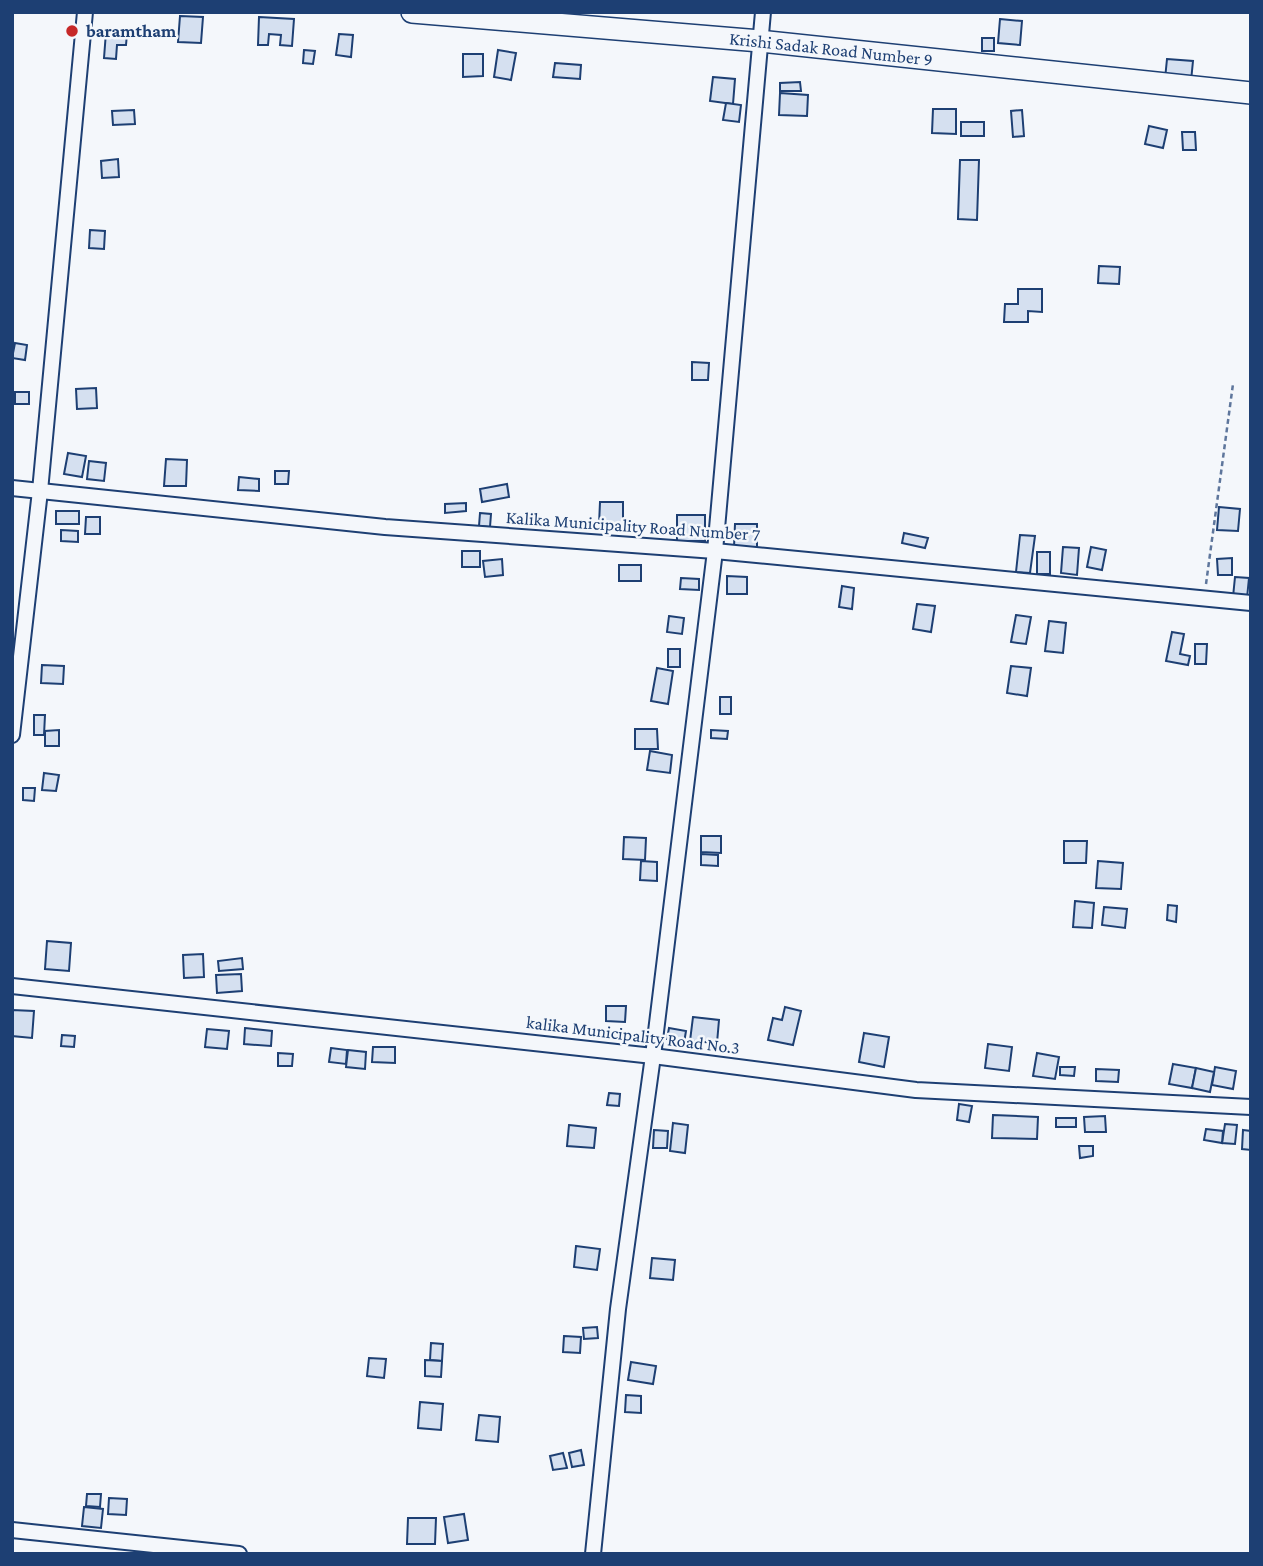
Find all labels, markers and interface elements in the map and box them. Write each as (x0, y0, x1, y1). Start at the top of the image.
place label: baramtham (85, 21, 177, 41)
marker: baramtham (64, 23, 80, 39)
street label: Krishi Sadak Road Number 9 (728, 28, 934, 70)
street label: Kalika Municipality Road Number 7 (505, 507, 761, 545)
street label: kalika Municipality Road No.3 (525, 1012, 741, 1058)

